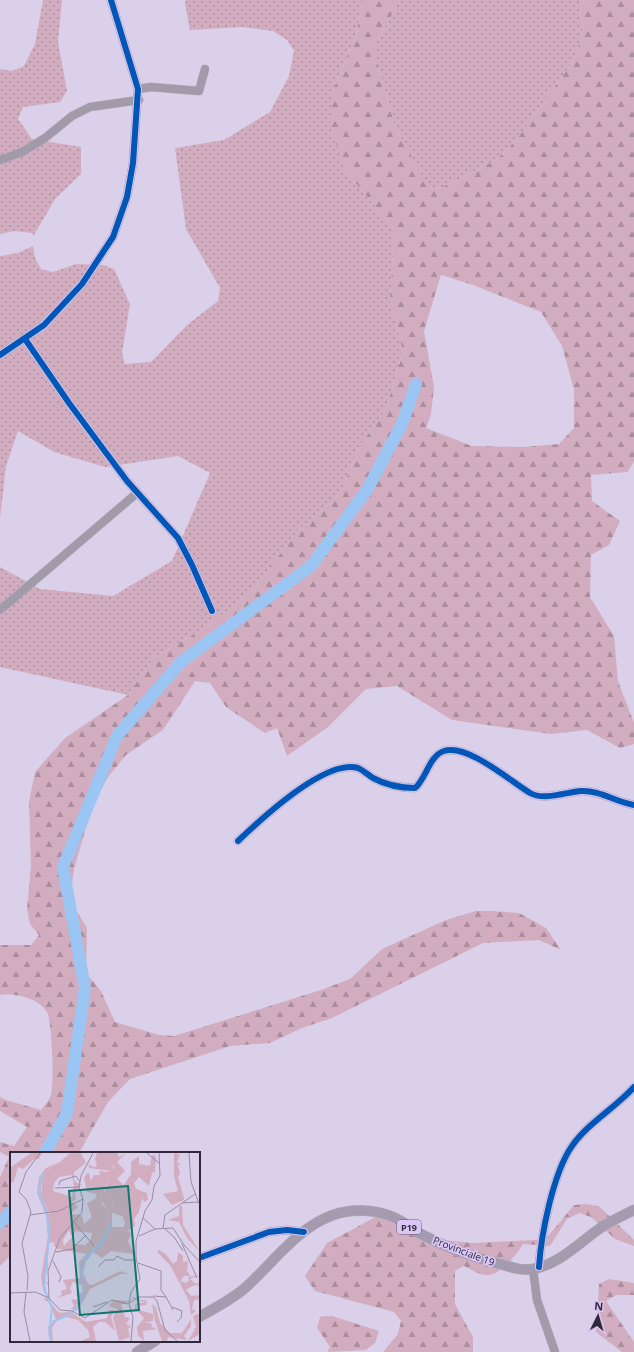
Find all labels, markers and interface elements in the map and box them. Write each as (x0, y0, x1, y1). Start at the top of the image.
inset map (10, 1152, 200, 1342)
road number: P19 (397, 1220, 421, 1234)
street label: Provinciale 19 (431, 1233, 497, 1269)
north arrow (578, 1296, 618, 1336)
text: N (594, 1298, 604, 1313)

